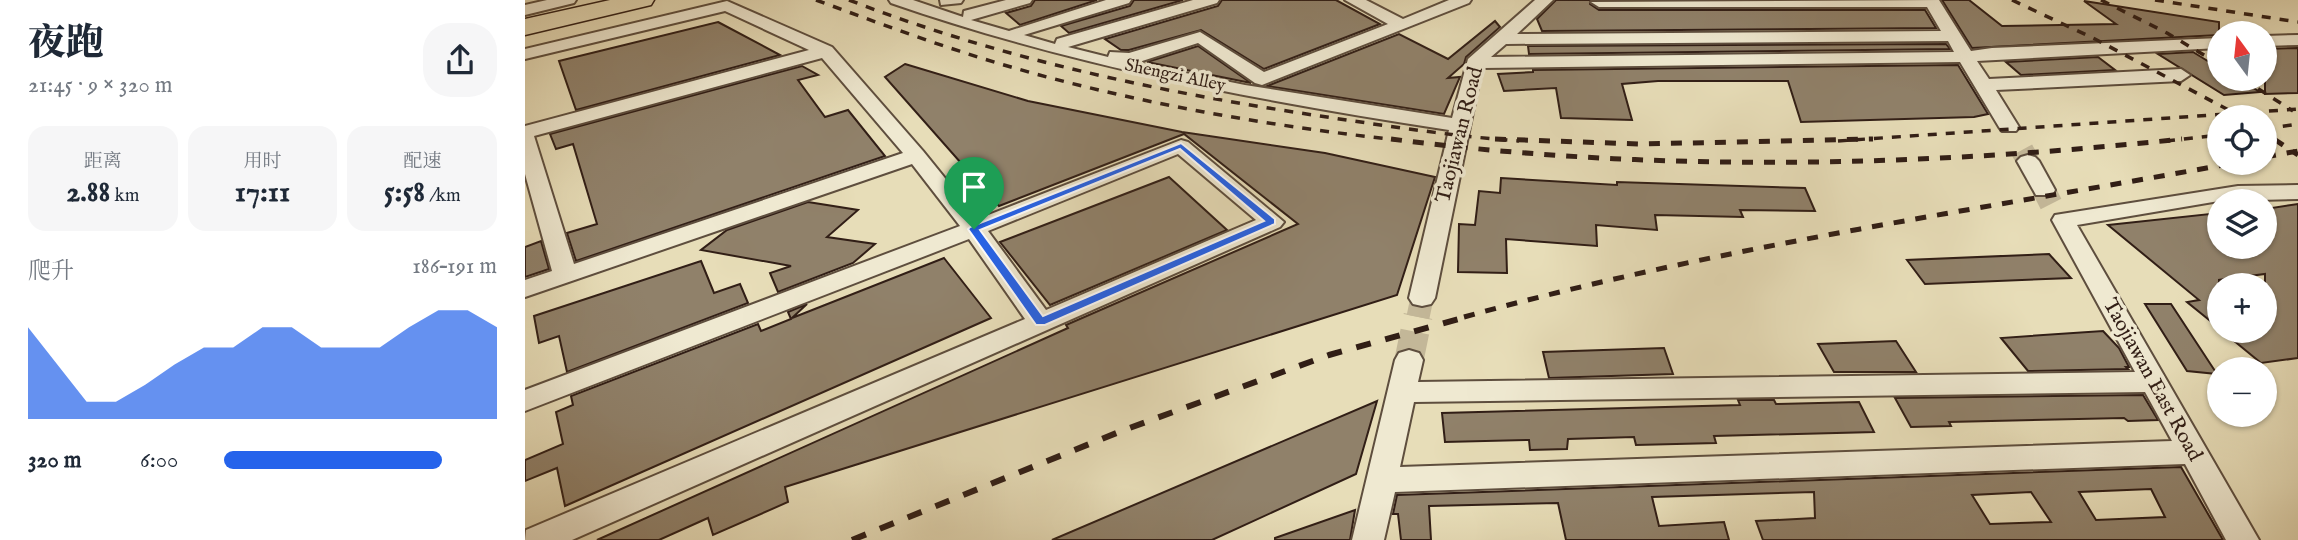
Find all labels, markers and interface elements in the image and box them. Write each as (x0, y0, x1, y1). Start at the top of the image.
text: 夜跑 (28, 21, 104, 69)
north arrow (2207, 21, 2277, 91)
map controls (2207, 21, 2277, 427)
button: share (423, 23, 497, 97)
street label: Shengzi Alley (1122, 54, 1228, 98)
street label: Taojiawan Road (1430, 63, 1490, 206)
text: 21:45 · 9 × 320 m (28, 71, 173, 100)
button: locate (2207, 105, 2277, 175)
text: 距离 (84, 150, 122, 174)
text: 用时 (243, 150, 282, 174)
text: 配速 (403, 150, 441, 174)
pin (944, 157, 1004, 229)
icon: arrive (955, 168, 993, 206)
text: 2.88 (66, 174, 110, 212)
text: 17:11 (235, 174, 290, 212)
text: 5:58 (384, 174, 425, 212)
text: km (110, 184, 139, 208)
text: /km (425, 184, 461, 208)
button: layers (2207, 189, 2277, 259)
text: 186–191 m (412, 252, 497, 281)
text: 爬升 (28, 257, 74, 286)
button: + (2207, 273, 2277, 343)
street label: Taojiawan East Road (2096, 294, 2208, 467)
button: − (2207, 357, 2277, 427)
text: 320 m (28, 446, 81, 475)
text: 6:00 (140, 446, 178, 475)

